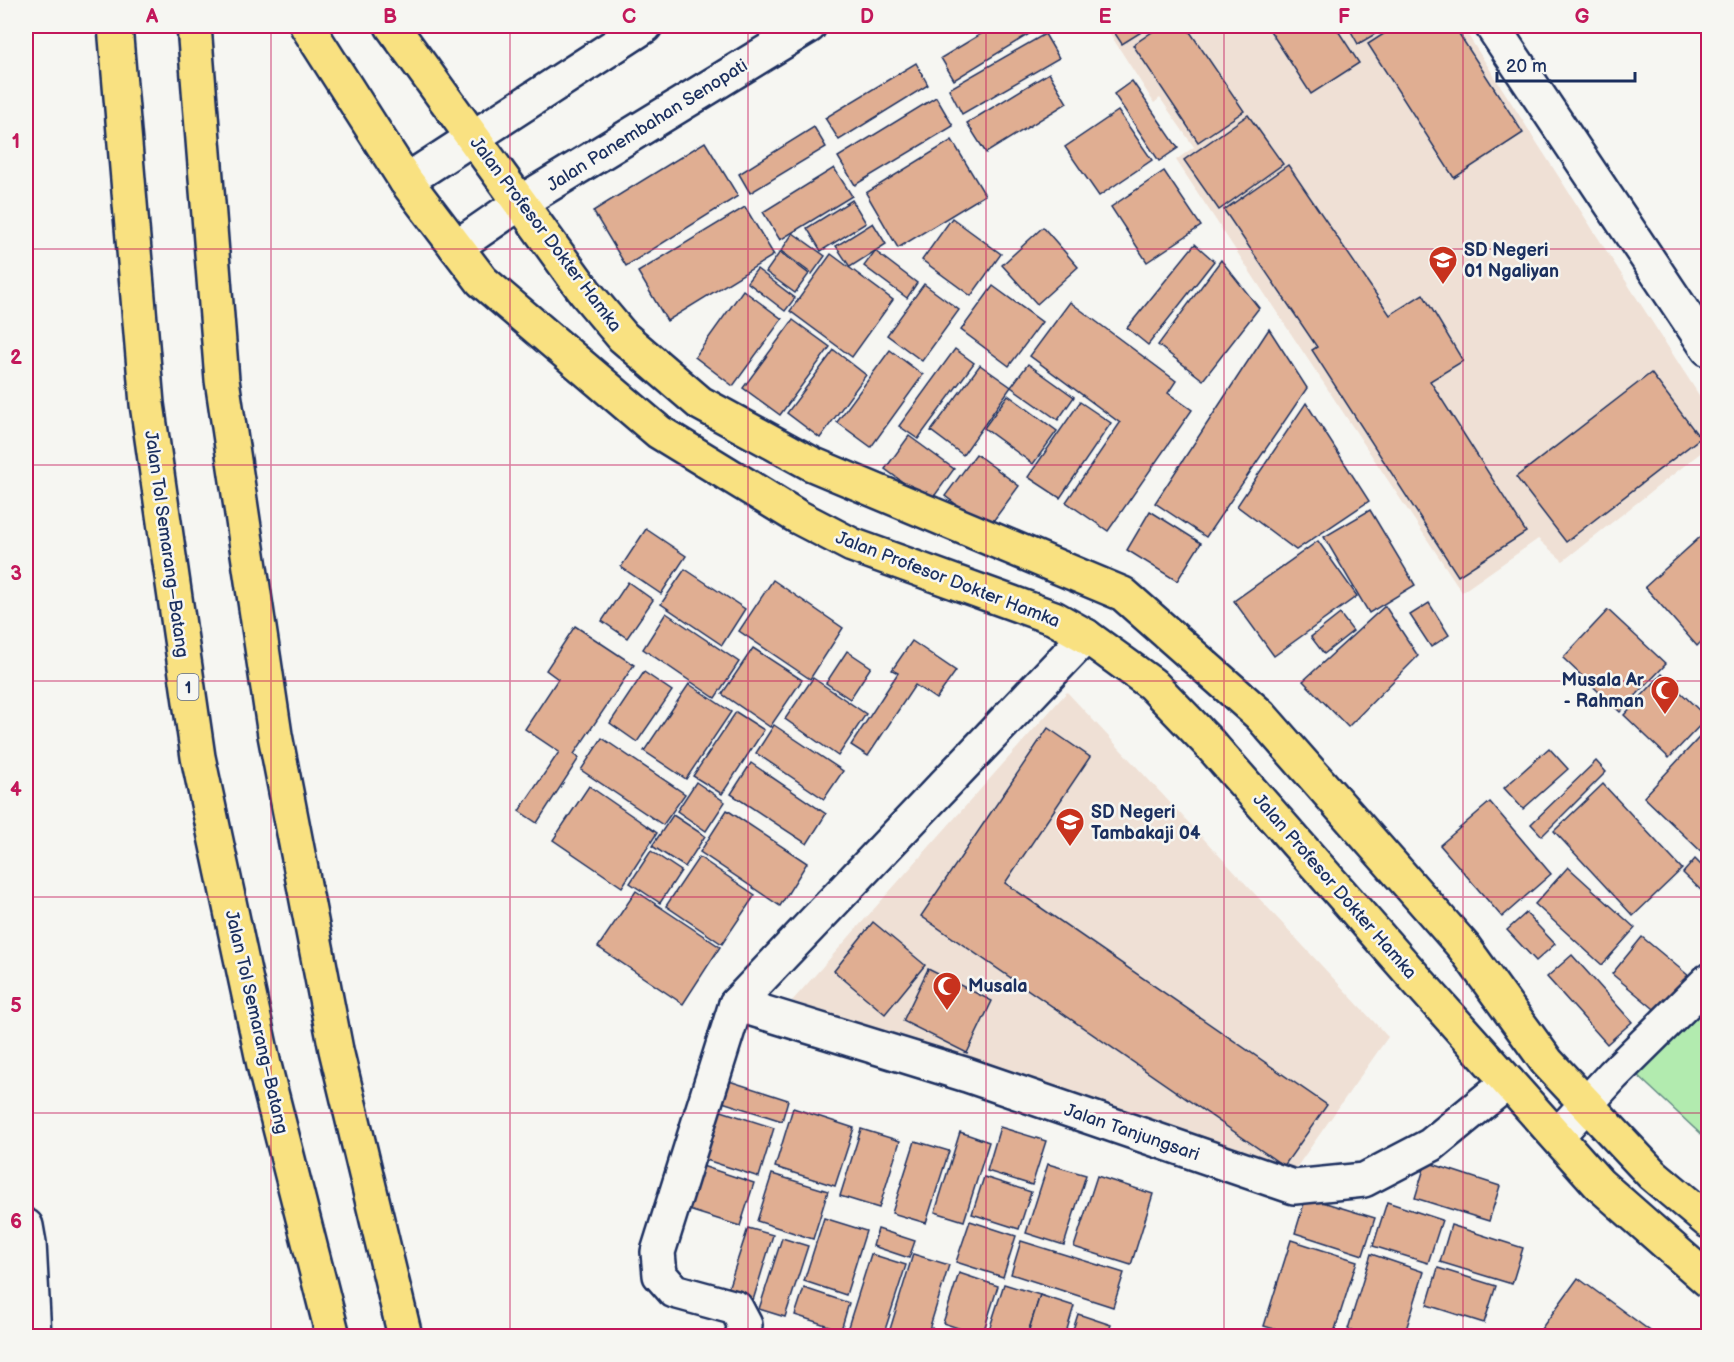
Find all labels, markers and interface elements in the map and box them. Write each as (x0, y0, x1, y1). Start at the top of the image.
text: A (145, 5, 159, 29)
text: B (383, 5, 397, 29)
text: C (622, 5, 636, 29)
text: D (860, 5, 874, 29)
text: E (1099, 5, 1112, 29)
text: F (1338, 5, 1350, 29)
text: G (1575, 5, 1590, 29)
scale bar (1497, 45, 1635, 83)
street label: Jalan Panembahan Senopati (543, 55, 751, 196)
text: 20 m (1506, 56, 1547, 77)
text: 1 (12, 130, 20, 154)
street label: Jalan Profesor Dokter Hamka (465, 133, 626, 336)
place label: SD Negeri 01 Ngaliyan (1464, 240, 1559, 282)
school or university icon: SD Negeri 01 Ngaliyan (1427, 244, 1459, 286)
text: 2 (10, 346, 22, 370)
street label: Jalan Tol Semarang–Batang (140, 429, 193, 659)
street label: Jalan Profesor Dokter Hamka (833, 527, 1063, 632)
text: 3 (10, 562, 22, 586)
place label: Musala Ar - Rahman (1562, 670, 1645, 712)
road number: 1 (178, 674, 198, 700)
mosque icon: Musala Ar - Rahman (1649, 674, 1681, 716)
text: 4 (10, 778, 22, 802)
street label: Jalan Profesor Dokter Hamka (1249, 789, 1421, 983)
place label: SD Negeri Tambakaji 04 (1091, 802, 1201, 844)
school or university icon: SD Negeri Tambakaji 04 (1054, 806, 1086, 848)
street label: Jalan Tol Semarang–Batang (221, 908, 293, 1136)
mosque icon: Musala (931, 970, 963, 1012)
place label: Musala (968, 976, 1028, 997)
text: 5 (10, 994, 22, 1018)
street label: Jalan Tanjungsari (1061, 1099, 1202, 1165)
text: 6 (10, 1210, 22, 1234)

